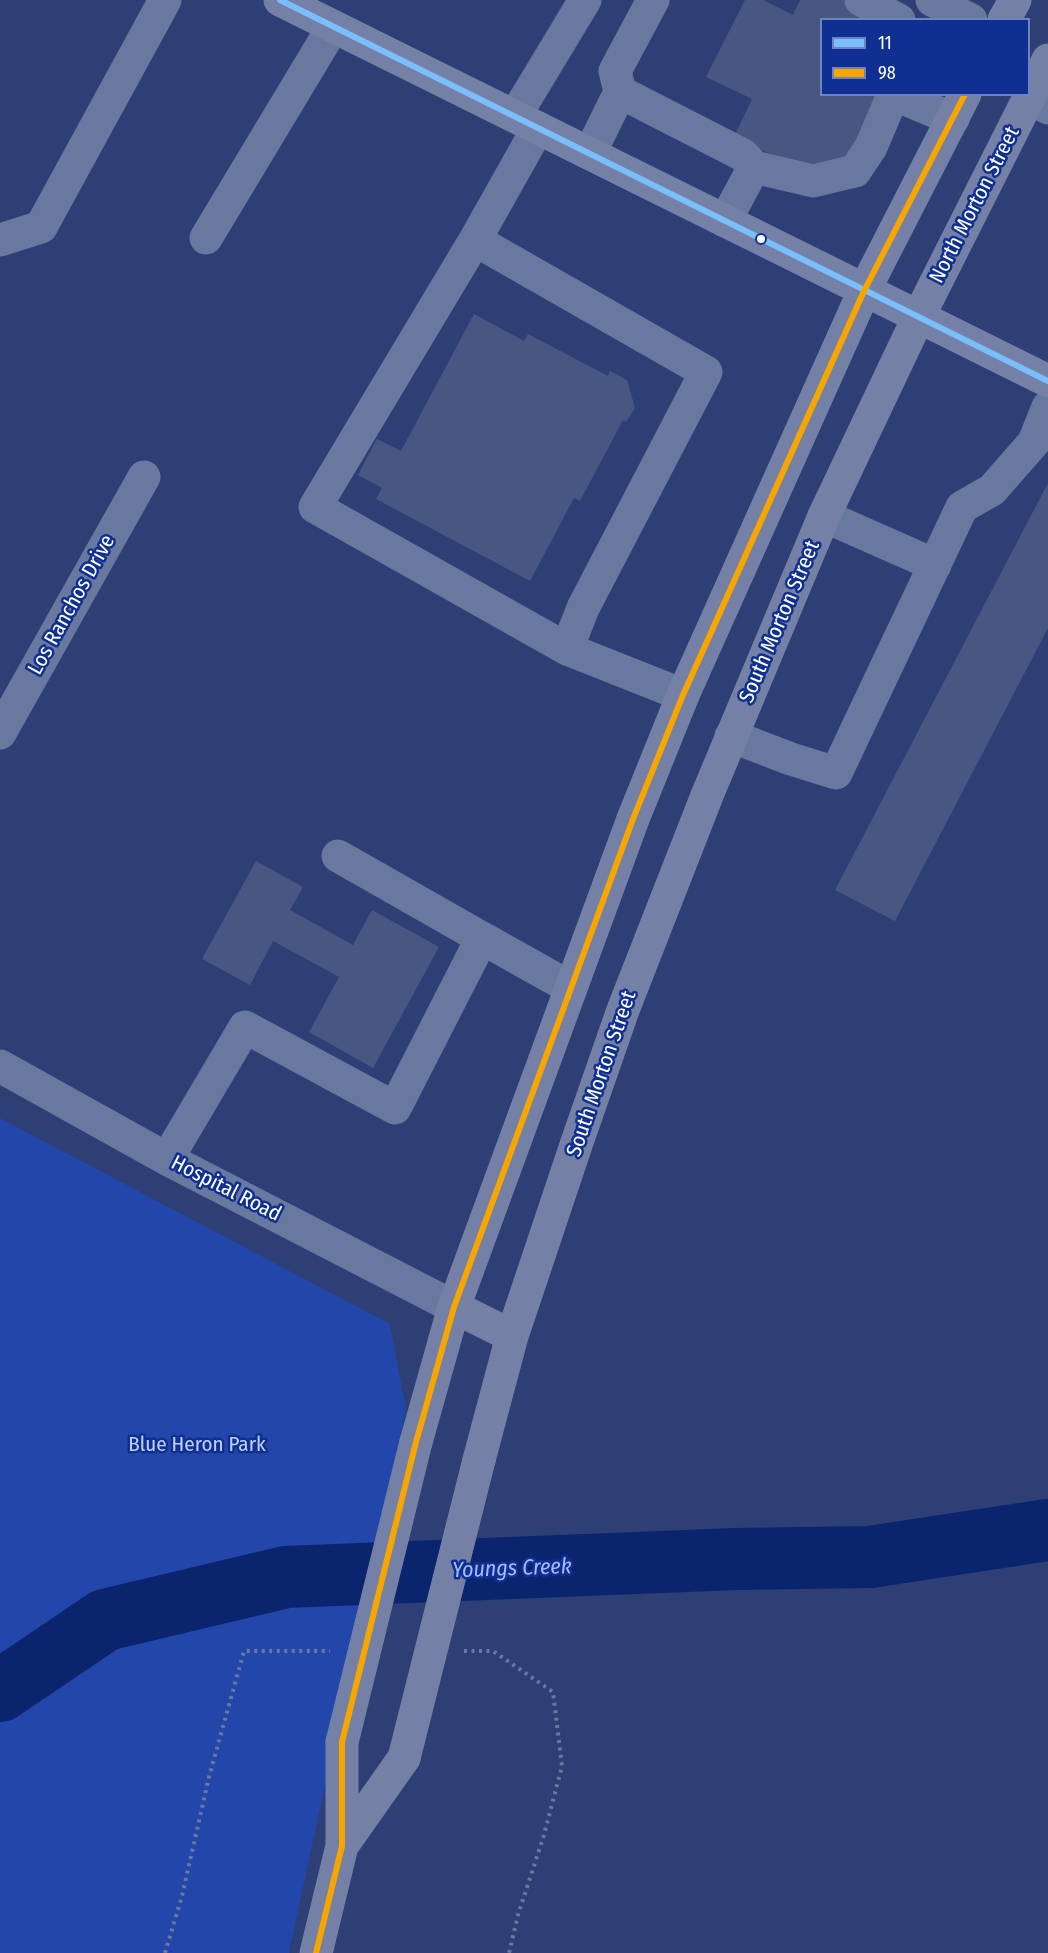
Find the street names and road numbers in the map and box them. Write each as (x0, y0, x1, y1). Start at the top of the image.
street label: North Morton Street (925, 122, 1025, 288)
street label: Los Ranchos Drive (23, 531, 121, 679)
street label: South Morton Street (734, 537, 826, 707)
street label: South Morton Street (562, 988, 642, 1160)
street label: Hospital Road (167, 1151, 285, 1227)

